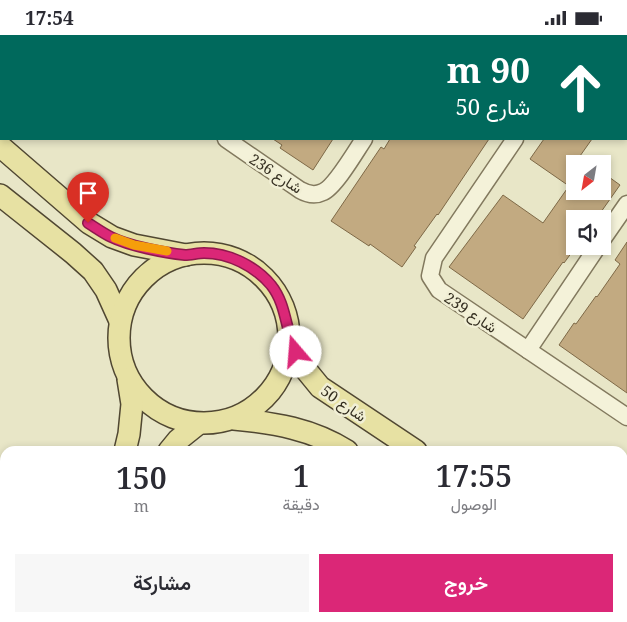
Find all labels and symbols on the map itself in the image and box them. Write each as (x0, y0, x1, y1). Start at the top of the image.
street label: شارع 236 (245, 148, 306, 199)
north arrow (566, 155, 611, 200)
pin (67, 172, 109, 223)
street label: شارع 239 (440, 287, 501, 339)
position arrow (269, 325, 321, 377)
street label: شارع 50 (316, 380, 371, 428)

